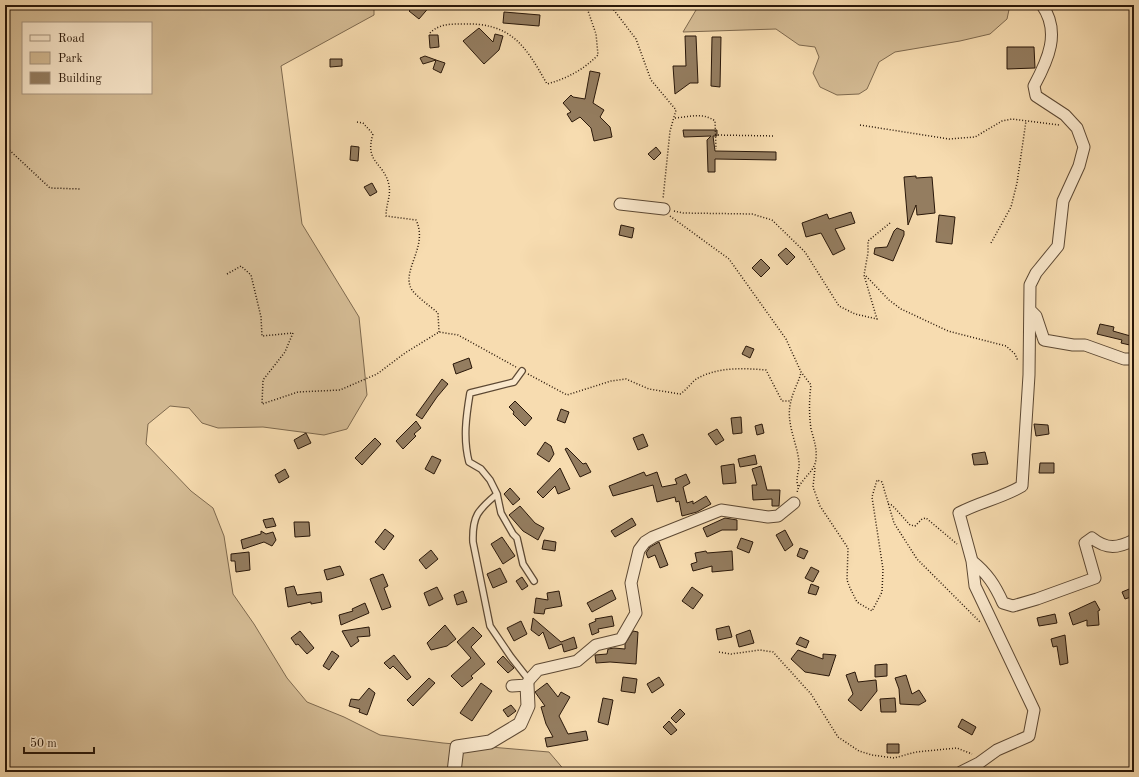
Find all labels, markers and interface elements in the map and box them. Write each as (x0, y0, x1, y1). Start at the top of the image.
legend (22, 22, 152, 94)
text: Road (58, 33, 85, 45)
text: Park (58, 53, 83, 65)
text: Building (58, 73, 102, 85)
scale bar (24, 729, 94, 755)
text: 50 m (30, 737, 57, 750)

